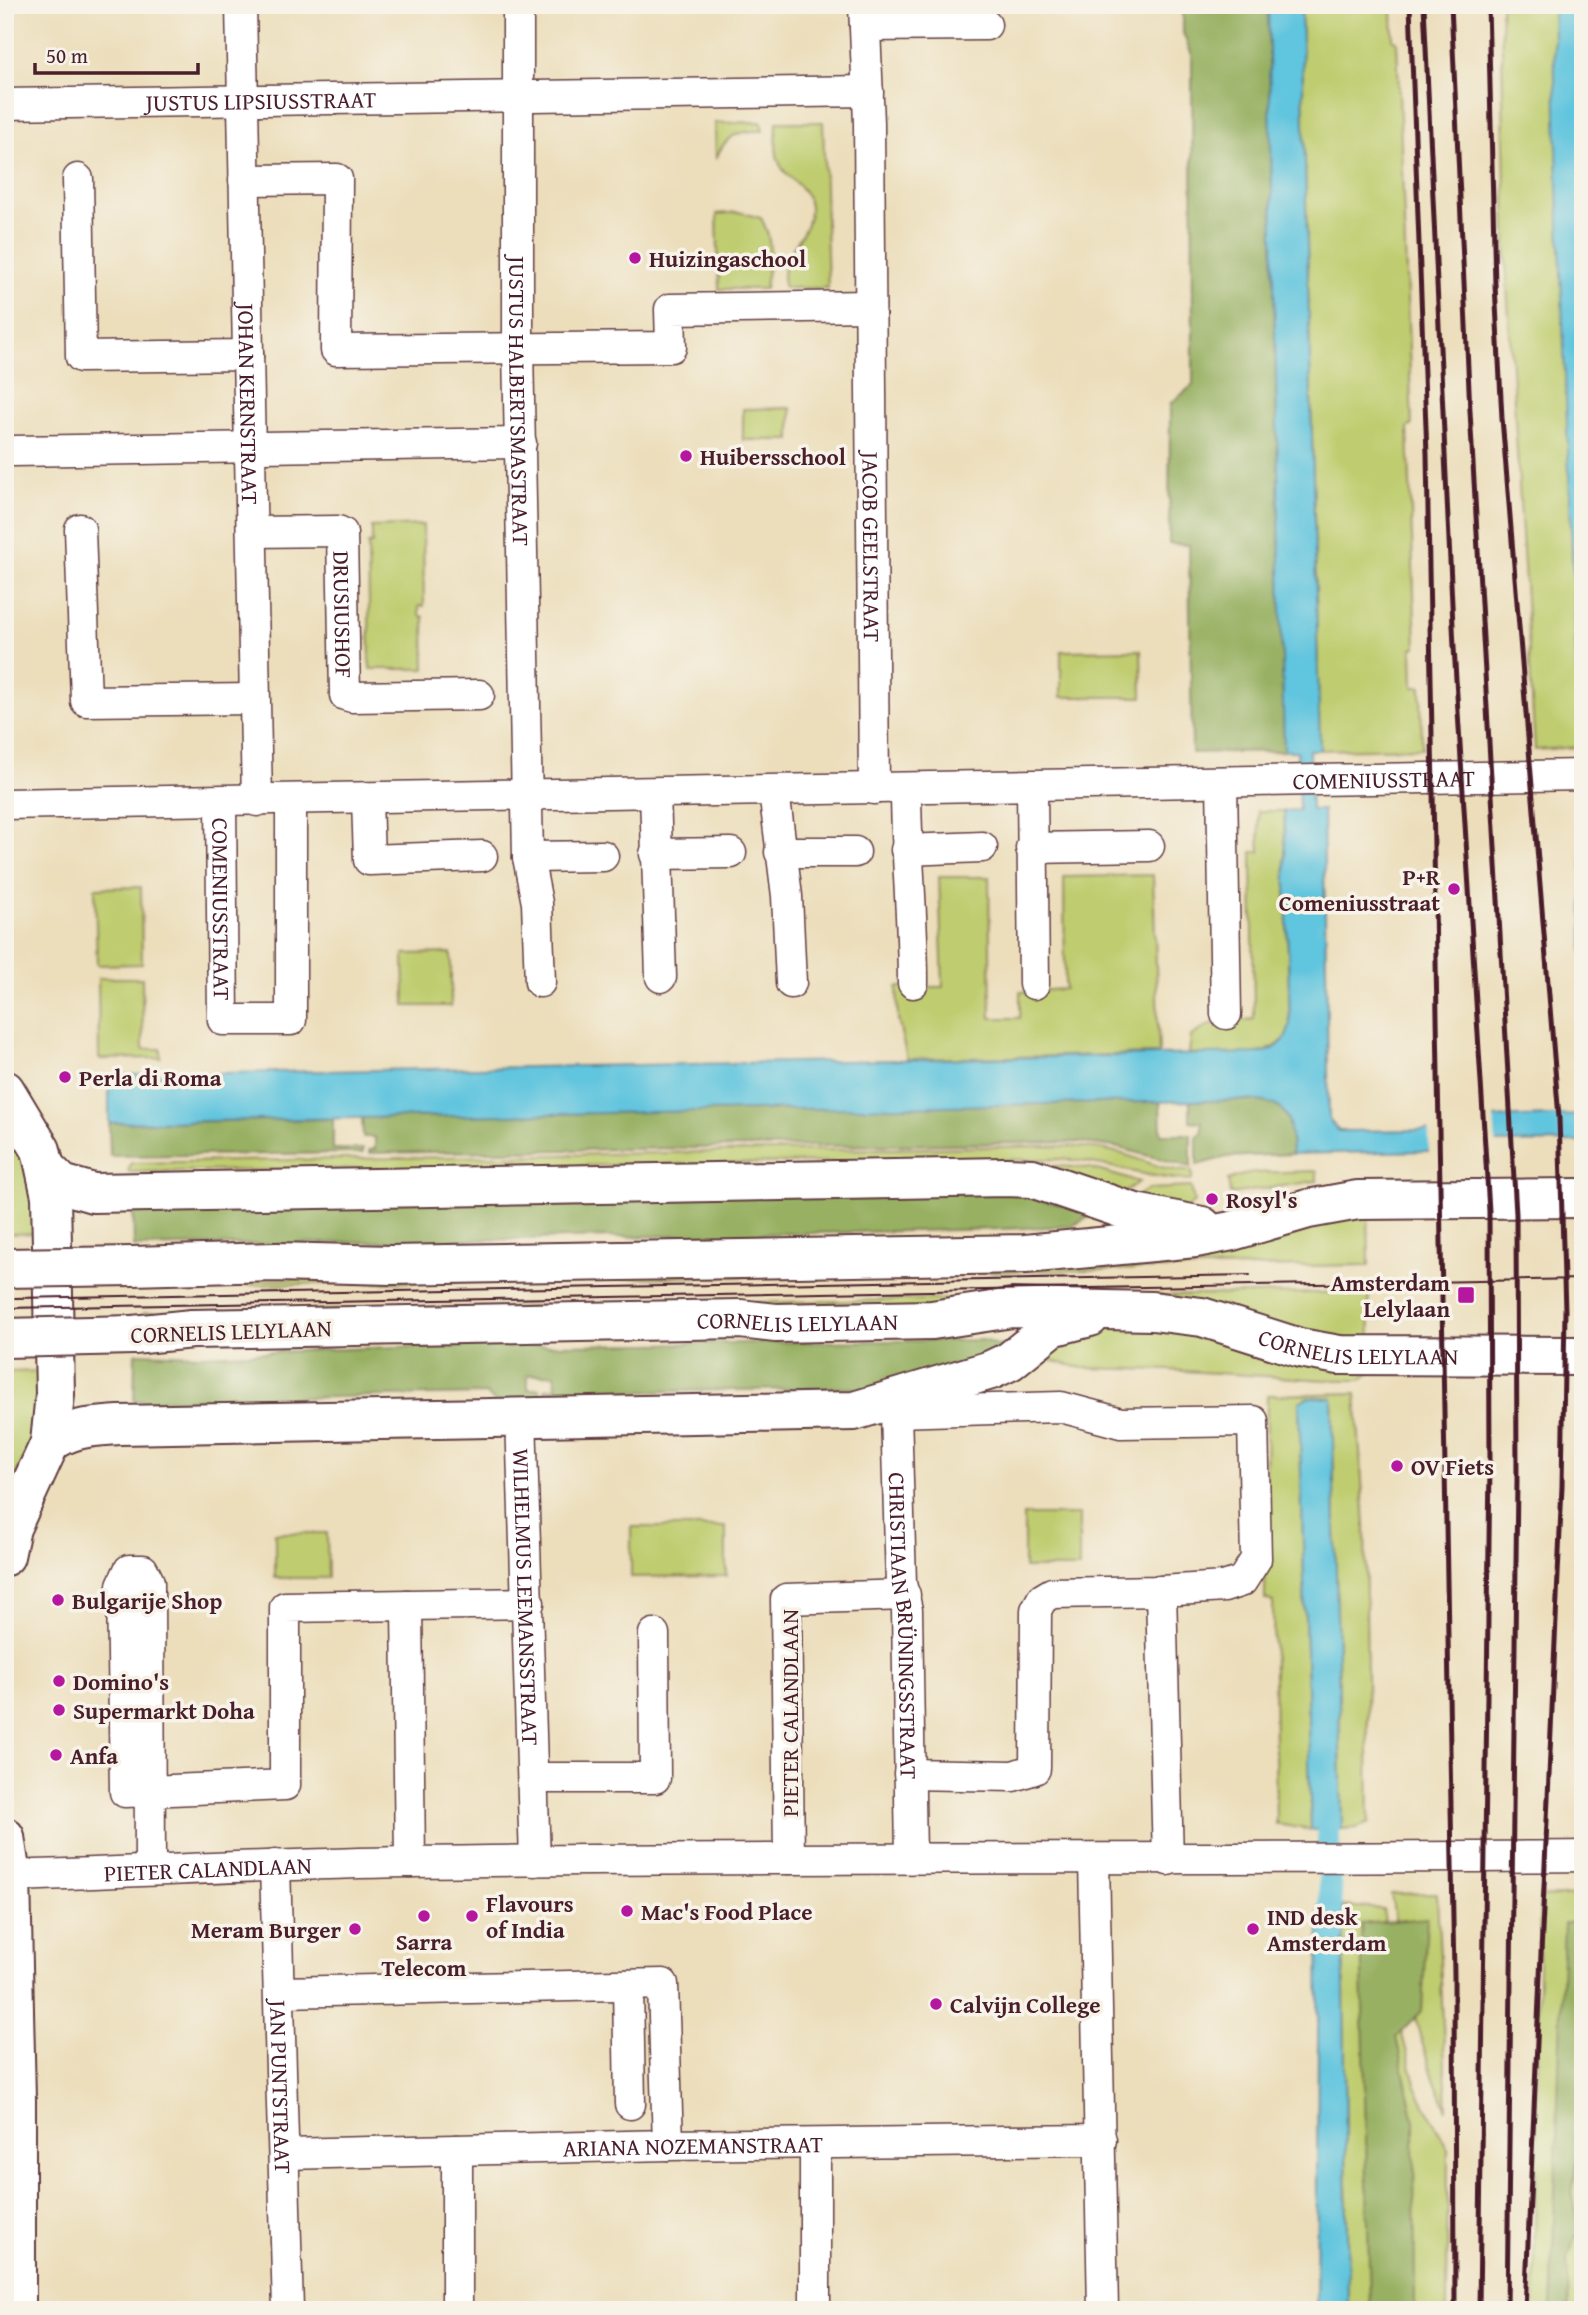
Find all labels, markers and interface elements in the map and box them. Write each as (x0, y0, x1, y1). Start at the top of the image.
scale bar (35, 32, 198, 76)
text: 50 m (46, 40, 88, 71)
street label: JUSTUS LIPSIUSSTRAAT (143, 82, 377, 118)
place label: Huizingaschool (649, 242, 806, 275)
marker: Huizingaschool (627, 250, 643, 266)
street label: JUSTUS HALBERTSMASTRAAT (502, 253, 538, 546)
street label: JOHAN KERNSTRAAT (230, 300, 268, 505)
place label: Huibersschool (700, 440, 846, 473)
marker: Huibersschool (678, 448, 694, 464)
street label: JACOB GEELSTRAAT (855, 448, 889, 642)
street label: DRUSIUSHOF (326, 550, 361, 679)
street label: COMENIUSSTRAAT (1292, 760, 1475, 797)
street label: COMENIUSSTRAAT (205, 818, 239, 1001)
place label: P+R Comeniusstraat (1279, 860, 1441, 919)
marker: P+R Comeniusstraat (1446, 881, 1462, 897)
place label: Perla di Roma (79, 1061, 222, 1094)
marker: Perla di Roma (57, 1069, 73, 1085)
place label: Rosyl's (1226, 1183, 1298, 1216)
marker: Rosyl's (1204, 1191, 1220, 1207)
place label: Amsterdam Lelylaan (1331, 1266, 1450, 1325)
marker: Amsterdam Lelylaan (1456, 1285, 1476, 1305)
street label: CORNELIS LELYLAAN (697, 1302, 898, 1340)
street label: CORNELIS LELYLAAN (130, 1311, 332, 1351)
street label: CORNELIS LELYLAAN (1255, 1319, 1458, 1372)
street label: WILHELMUS LEEMANSSTRAAT (506, 1448, 548, 1746)
place label: OV Fiets (1411, 1450, 1494, 1483)
marker: OV Fiets (1389, 1458, 1405, 1474)
street label: CHRISTIAAN BRÜNINGSSTRAAT (881, 1472, 926, 1780)
place label: Bulgarije Shop (72, 1584, 222, 1617)
marker: Bulgarije Shop (50, 1592, 66, 1608)
street label: PIETER CALANDLAAN (773, 1609, 806, 1817)
place label: Domino's (73, 1665, 169, 1698)
marker: Domino's (51, 1673, 67, 1689)
place label: Supermarkt Doha (73, 1694, 255, 1727)
marker: Supermarkt Doha (51, 1702, 67, 1718)
place label: Anfa (70, 1739, 118, 1772)
marker: Anfa (48, 1747, 64, 1763)
street label: PIETER CALANDLAAN (103, 1848, 312, 1889)
place label: Flavours of India (486, 1887, 574, 1946)
place label: Mac's Food Place (641, 1895, 813, 1928)
place label: IND desk Amsterdam (1267, 1900, 1387, 1959)
marker: Mac's Food Place (619, 1903, 635, 1919)
marker: Sarra Telecom (416, 1908, 432, 1924)
marker: Flavours of India (464, 1908, 480, 1924)
place label: Meram Burger (191, 1913, 341, 1946)
marker: Meram Burger (347, 1921, 363, 1937)
marker: IND desk Amsterdam (1245, 1921, 1261, 1937)
place label: Sarra Telecom (382, 1925, 467, 1984)
place label: Calvijn College (950, 1988, 1101, 2021)
marker: Calvijn College (928, 1996, 944, 2012)
street label: JAN PUNTSTRAAT (262, 1997, 301, 2174)
street label: ARIANA NOZEMANSTRAAT (562, 2127, 823, 2164)

